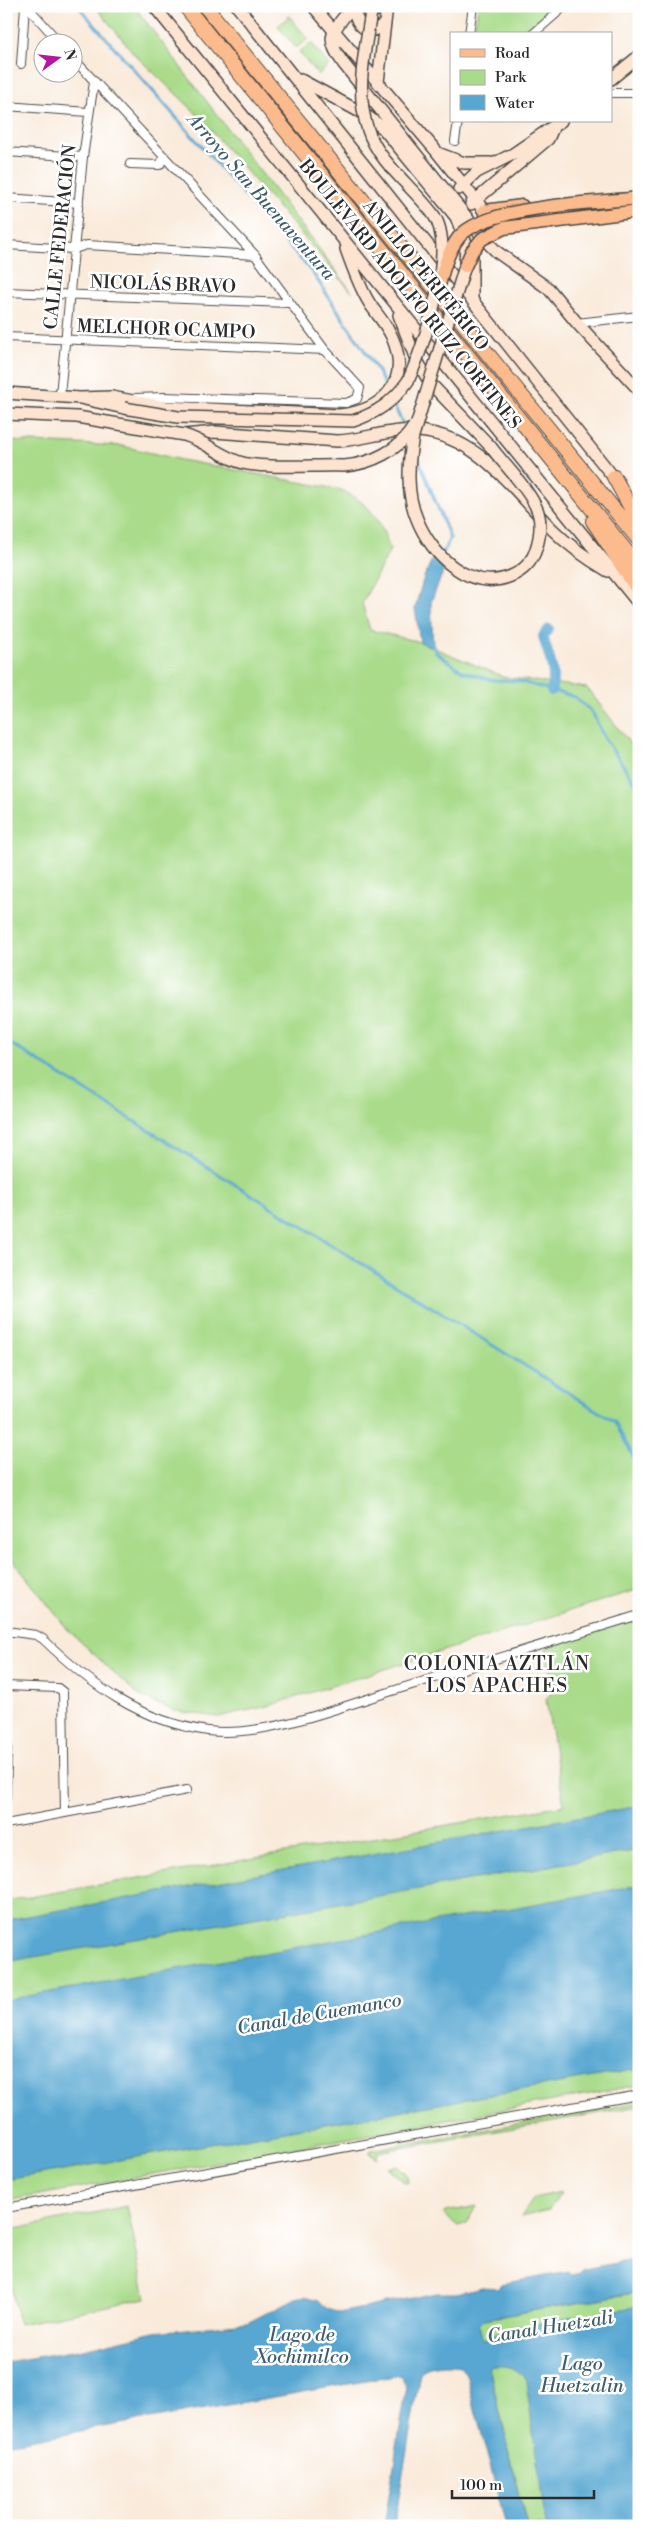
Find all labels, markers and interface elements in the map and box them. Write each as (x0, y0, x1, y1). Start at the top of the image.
north arrow (32, 32, 82, 82)
legend (450, 32, 612, 122)
text: Road (495, 44, 530, 63)
text: N (59, 47, 80, 63)
text: Park (495, 68, 527, 87)
text: Water (494, 94, 535, 113)
water label: Arroyo San Buenaventura (181, 107, 341, 286)
street label: CALLE FEDERACIÓN (39, 143, 82, 331)
street label: BOULEVARD ADOLFO RUIZ CORTINES (293, 154, 526, 434)
street label: ANILLO PERIFÉRICO (357, 194, 494, 356)
street label: NICOLÁS BRAVO (89, 270, 237, 299)
street label: MELCHOR OCAMPO (76, 315, 256, 344)
district label: COLONIA AZTLÁN LOS APACHES (404, 1651, 590, 1698)
water label: Canal de Cuemanco (235, 1988, 403, 2040)
water label: Canal Huetzali (485, 2305, 615, 2349)
water label: Lago de Xochimilco (253, 2323, 349, 2369)
water label: Lago Huetzalin (539, 2352, 624, 2398)
scale bar (452, 2467, 595, 2499)
text: 100 m (460, 2476, 502, 2495)

